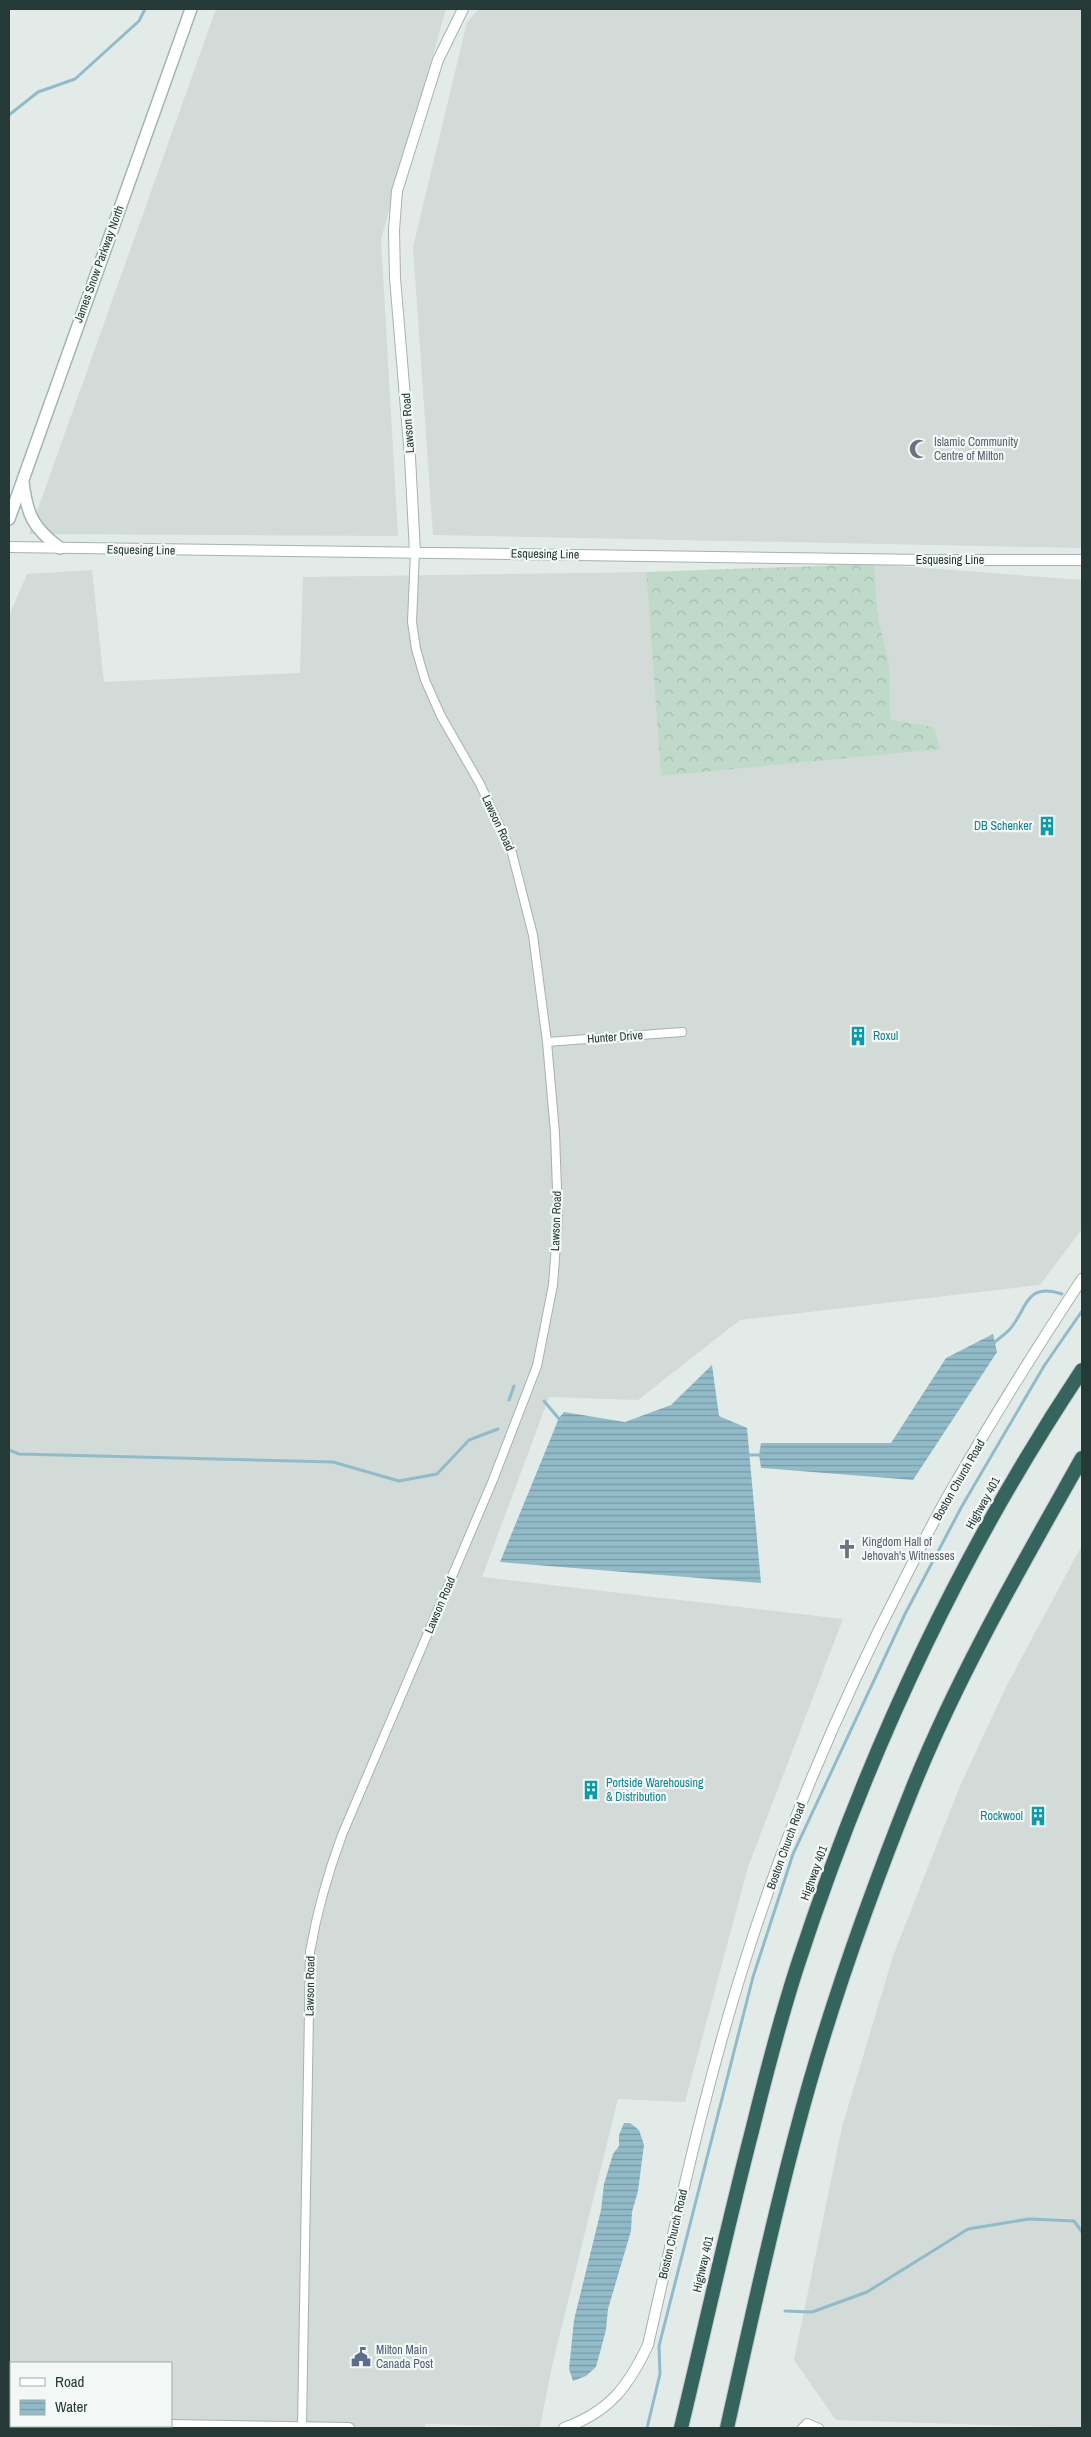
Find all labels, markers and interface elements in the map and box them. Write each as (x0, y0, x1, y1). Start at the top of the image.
street label: James Snow Parkway North (70, 203, 128, 325)
street label: Lawson Road (398, 392, 418, 454)
place label: Islamic Community Centre of Milton (934, 434, 1018, 464)
mosque icon: Islamic Community Centre of Milton (908, 438, 930, 460)
street label: Esquesing Line (107, 541, 175, 559)
street label: Esquesing Line (511, 545, 579, 563)
street label: Esquesing Line (916, 552, 984, 568)
street label: Lawson Road (478, 792, 518, 854)
building icon: DB Schenker (1036, 815, 1058, 837)
place label: DB Schenker (974, 818, 1033, 834)
building icon: Roxul (847, 1025, 869, 1047)
street label: Hunter Drive (587, 1027, 643, 1047)
place label: Roxul (873, 1028, 898, 1044)
street label: Lawson Road (547, 1191, 565, 1251)
street label: Boston Church Road (929, 1436, 989, 1524)
street label: Highway 401 (962, 1474, 1004, 1532)
place label: Kingdom Hall of Jehovah's Witnesses (862, 1534, 955, 1564)
church icon: Kingdom Hall of Jehovah's Witnesses (836, 1538, 858, 1560)
street label: Lawson Road (421, 1574, 459, 1636)
place label: Portside Warehousing & Distribution (606, 1775, 704, 1805)
building icon: Portside Warehousing & Distribution (580, 1779, 602, 1801)
street label: Boston Church Road (763, 1800, 809, 1892)
building icon: Rockwool (1027, 1805, 1049, 1827)
place label: Rockwool (980, 1808, 1023, 1824)
street label: Highway 401 (797, 1843, 832, 1903)
street label: Lawson Road (301, 1956, 319, 2016)
street label: Boston Church Road (655, 2188, 691, 2280)
street label: Highway 401 (689, 2234, 717, 2294)
place label: Milton Main Canada Post (376, 2342, 433, 2372)
public building icon: Milton Main Canada Post (350, 2346, 372, 2368)
legend (10, 2362, 172, 2427)
text: Road (55, 2371, 84, 2392)
text: Water (55, 2396, 87, 2417)

